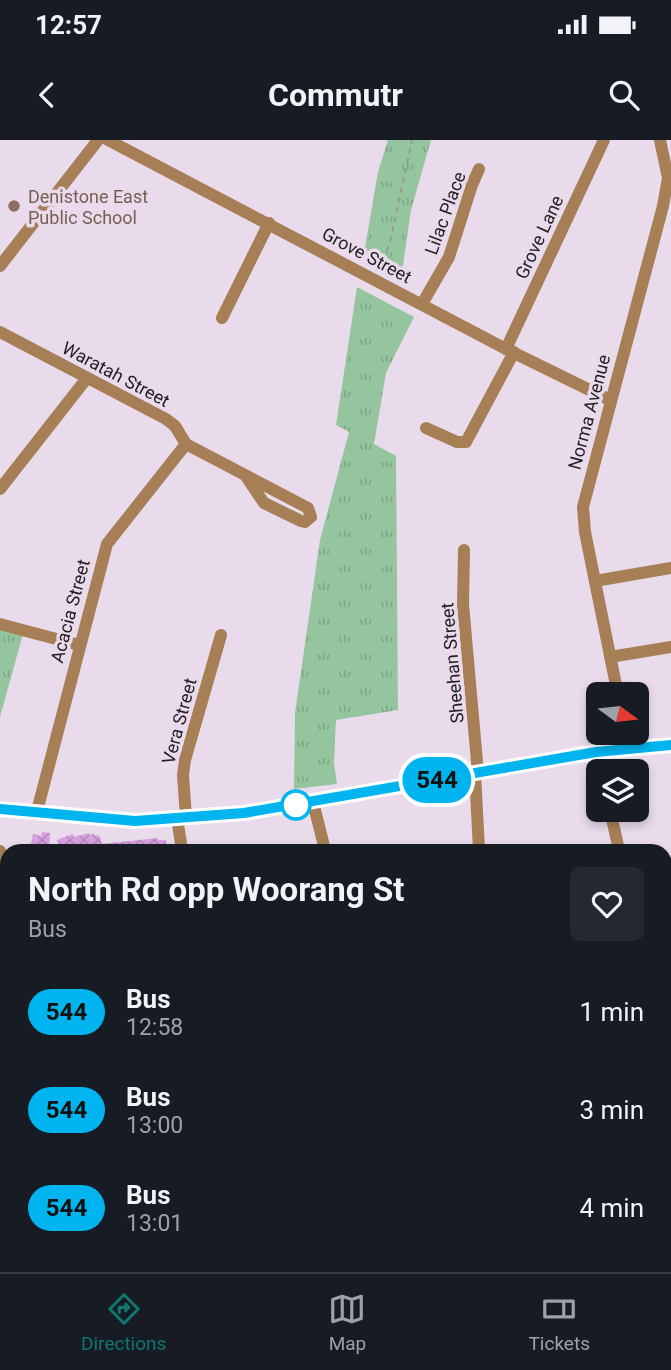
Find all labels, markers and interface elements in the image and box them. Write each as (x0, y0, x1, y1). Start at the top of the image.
text: 12:57 (35, 10, 102, 40)
icon: back (28, 76, 66, 114)
text: Commutr (268, 76, 403, 114)
icon: search (605, 76, 643, 114)
street label: Lilac Place (420, 169, 470, 257)
place label: Denistone East Public School (28, 186, 148, 228)
street label: Grove Lane (510, 192, 568, 282)
marker: Denistone East Public School (6, 198, 22, 214)
street label: Grove Street (319, 223, 415, 287)
street label: Waratah Street (59, 337, 173, 411)
street label: Norma Avenue (564, 352, 614, 472)
street label: Acacia Street (46, 557, 94, 665)
street label: Sheehan Street (436, 602, 468, 724)
street label: Vera Street (157, 676, 201, 766)
north arrow (586, 682, 649, 746)
map controls (586, 682, 649, 822)
line badge: 544 (397, 757, 477, 803)
button: layers (586, 759, 649, 822)
text: 544 (416, 766, 458, 794)
unlabelled marker (281, 790, 311, 820)
button: heart (570, 867, 644, 941)
text: North Rd opp Woorang St (28, 870, 404, 909)
text: Bus (28, 916, 67, 943)
text: Bus (126, 984, 171, 1014)
text: 1 min (579, 997, 644, 1027)
text: 544 (46, 998, 87, 1026)
text: 12:58 (126, 1014, 183, 1041)
text: Bus (126, 1082, 171, 1112)
text: 3 min (579, 1095, 644, 1125)
text: 544 (46, 1096, 87, 1124)
text: 13:00 (126, 1112, 183, 1139)
text: Bus (126, 1180, 171, 1210)
text: 4 min (579, 1193, 644, 1223)
text: 544 (46, 1194, 87, 1222)
text: 13:01 (126, 1210, 183, 1237)
tab: Directions (81, 1290, 166, 1355)
tab: Map (328, 1290, 366, 1355)
tab: Tickets (529, 1290, 590, 1355)

